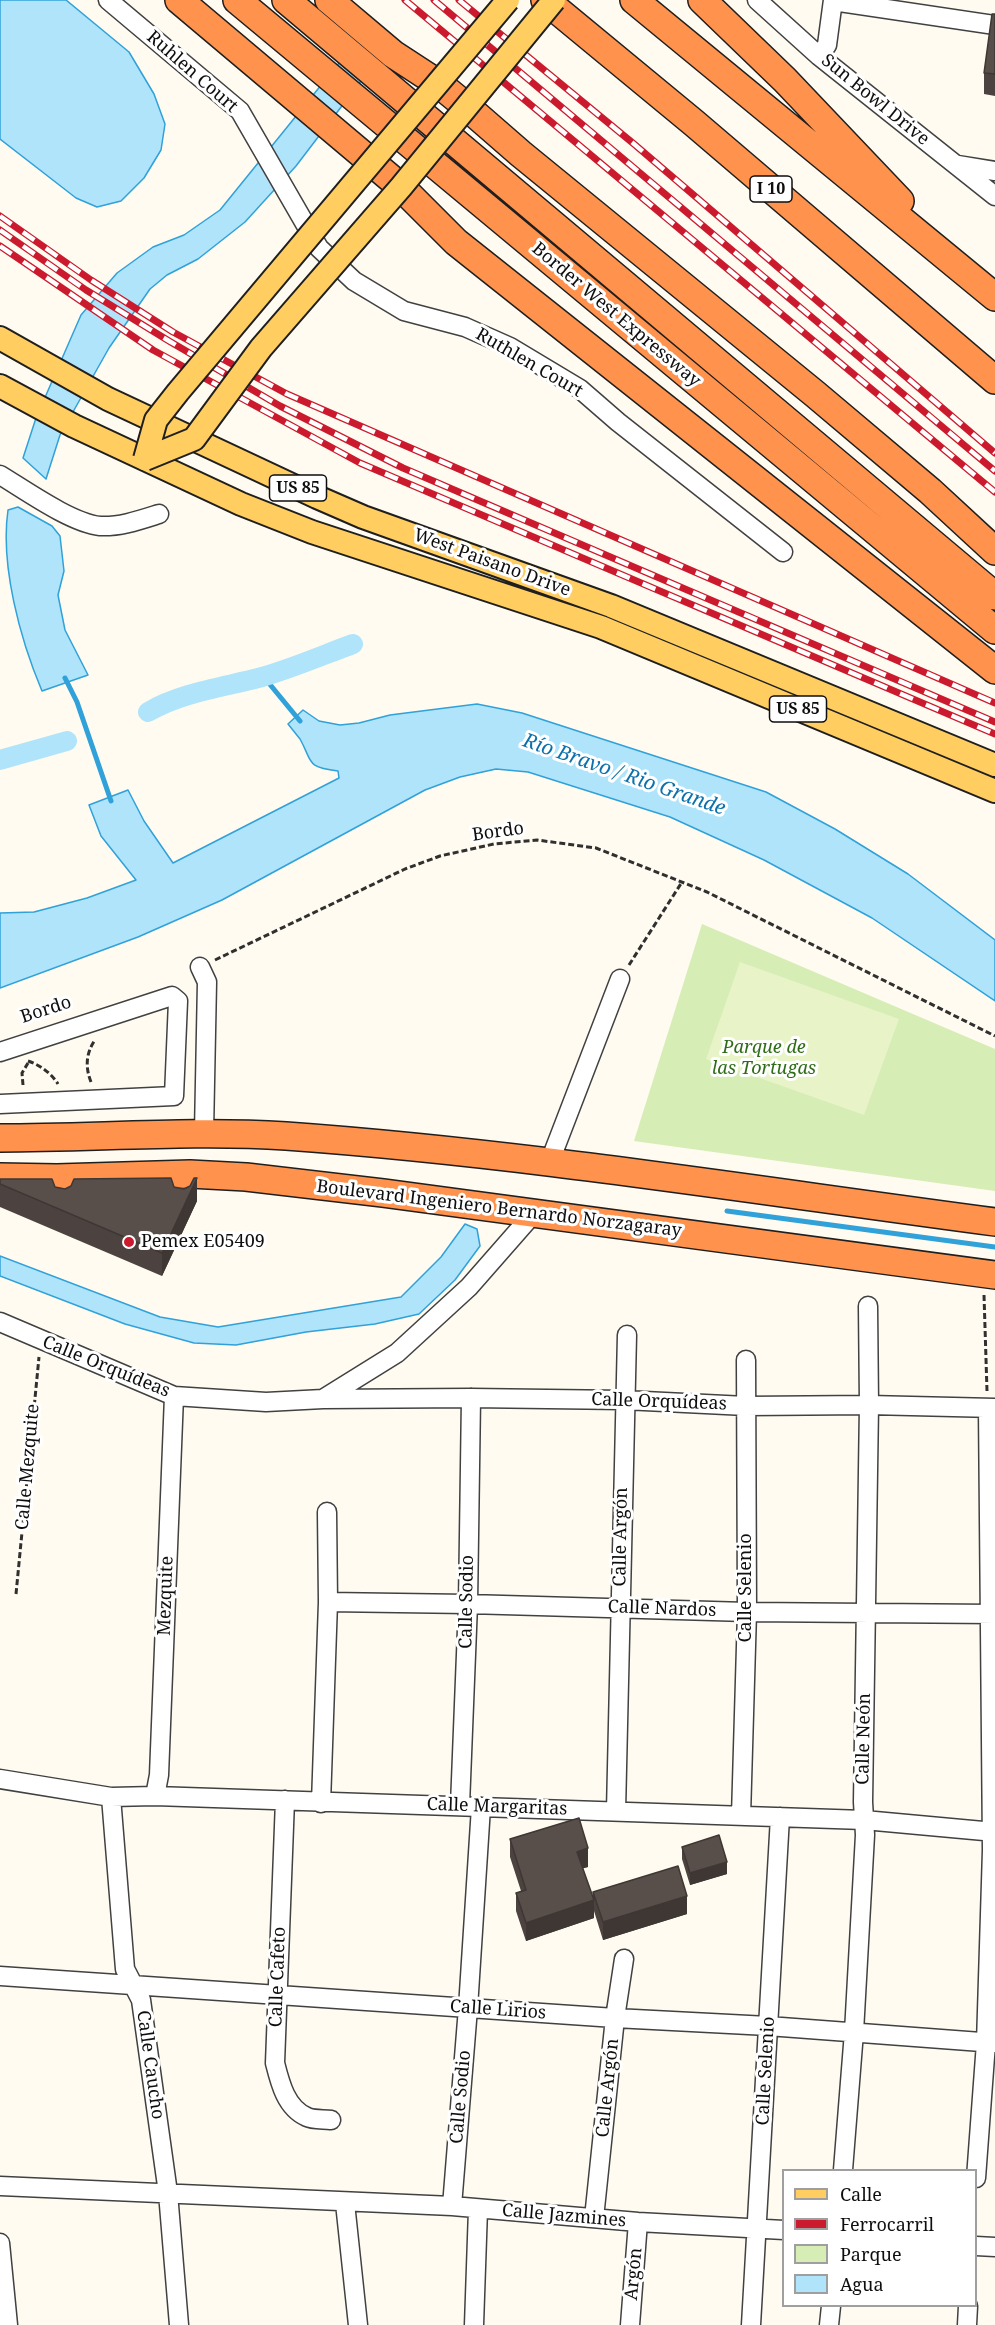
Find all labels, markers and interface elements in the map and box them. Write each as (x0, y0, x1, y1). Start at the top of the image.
street label: Ruhlen Court (142, 27, 242, 117)
street label: Sun Bowl Drive (817, 50, 933, 150)
road number: I 10 (750, 176, 792, 202)
street label: Border West Expressway (527, 238, 705, 392)
street label: Ruthlen Court (472, 324, 586, 402)
road number: US 85 (270, 475, 326, 501)
street label: West Paisano Drive (410, 525, 574, 601)
road number: US 85 (770, 696, 826, 722)
water label: Río Bravo / Rio Grande (520, 729, 728, 821)
street label: Bordo (471, 818, 525, 846)
street label: Bordo (18, 992, 74, 1028)
park label: Parque de las Tortugas (712, 1037, 816, 1080)
street label: Boulevard Ingeniero Bernardo Norzagaray (315, 1176, 683, 1242)
place label: Pemex E05409 (141, 1231, 265, 1253)
marker: Pemex E05409 (122, 1235, 136, 1249)
street label: Calle Orquídeas (39, 1332, 173, 1402)
street label: Calle Orquídeas (591, 1389, 727, 1415)
street label: Calle Mezquite (12, 1403, 44, 1531)
street label: Calle Argón (609, 1487, 633, 1587)
street label: Calle Selenio (735, 1533, 757, 1643)
street label: Calle Sodio (455, 1555, 479, 1649)
street label: Mezquite (154, 1556, 178, 1636)
street label: Calle Nardos (607, 1596, 717, 1622)
street label: Calle Neón (852, 1693, 876, 1785)
street label: Calle Margaritas (426, 1794, 568, 1820)
street label: Calle Cafeto (265, 1926, 291, 2028)
street label: Calle Lirios (449, 1996, 547, 2024)
street label: Calle Caucho (132, 2009, 168, 2121)
street label: Calle Selenio (752, 2016, 780, 2126)
street label: Calle Argón (592, 2037, 624, 2139)
street label: Calle Sodio (446, 2049, 476, 2145)
legend (782, 2169, 977, 2307)
text: Calle (840, 2182, 882, 2206)
street label: Calle Jazmines (501, 2200, 627, 2232)
text: Ferrocarril (840, 2212, 934, 2236)
text: Parque (840, 2242, 902, 2266)
street label: Argón (621, 2247, 647, 2301)
text: Agua (840, 2272, 884, 2296)

